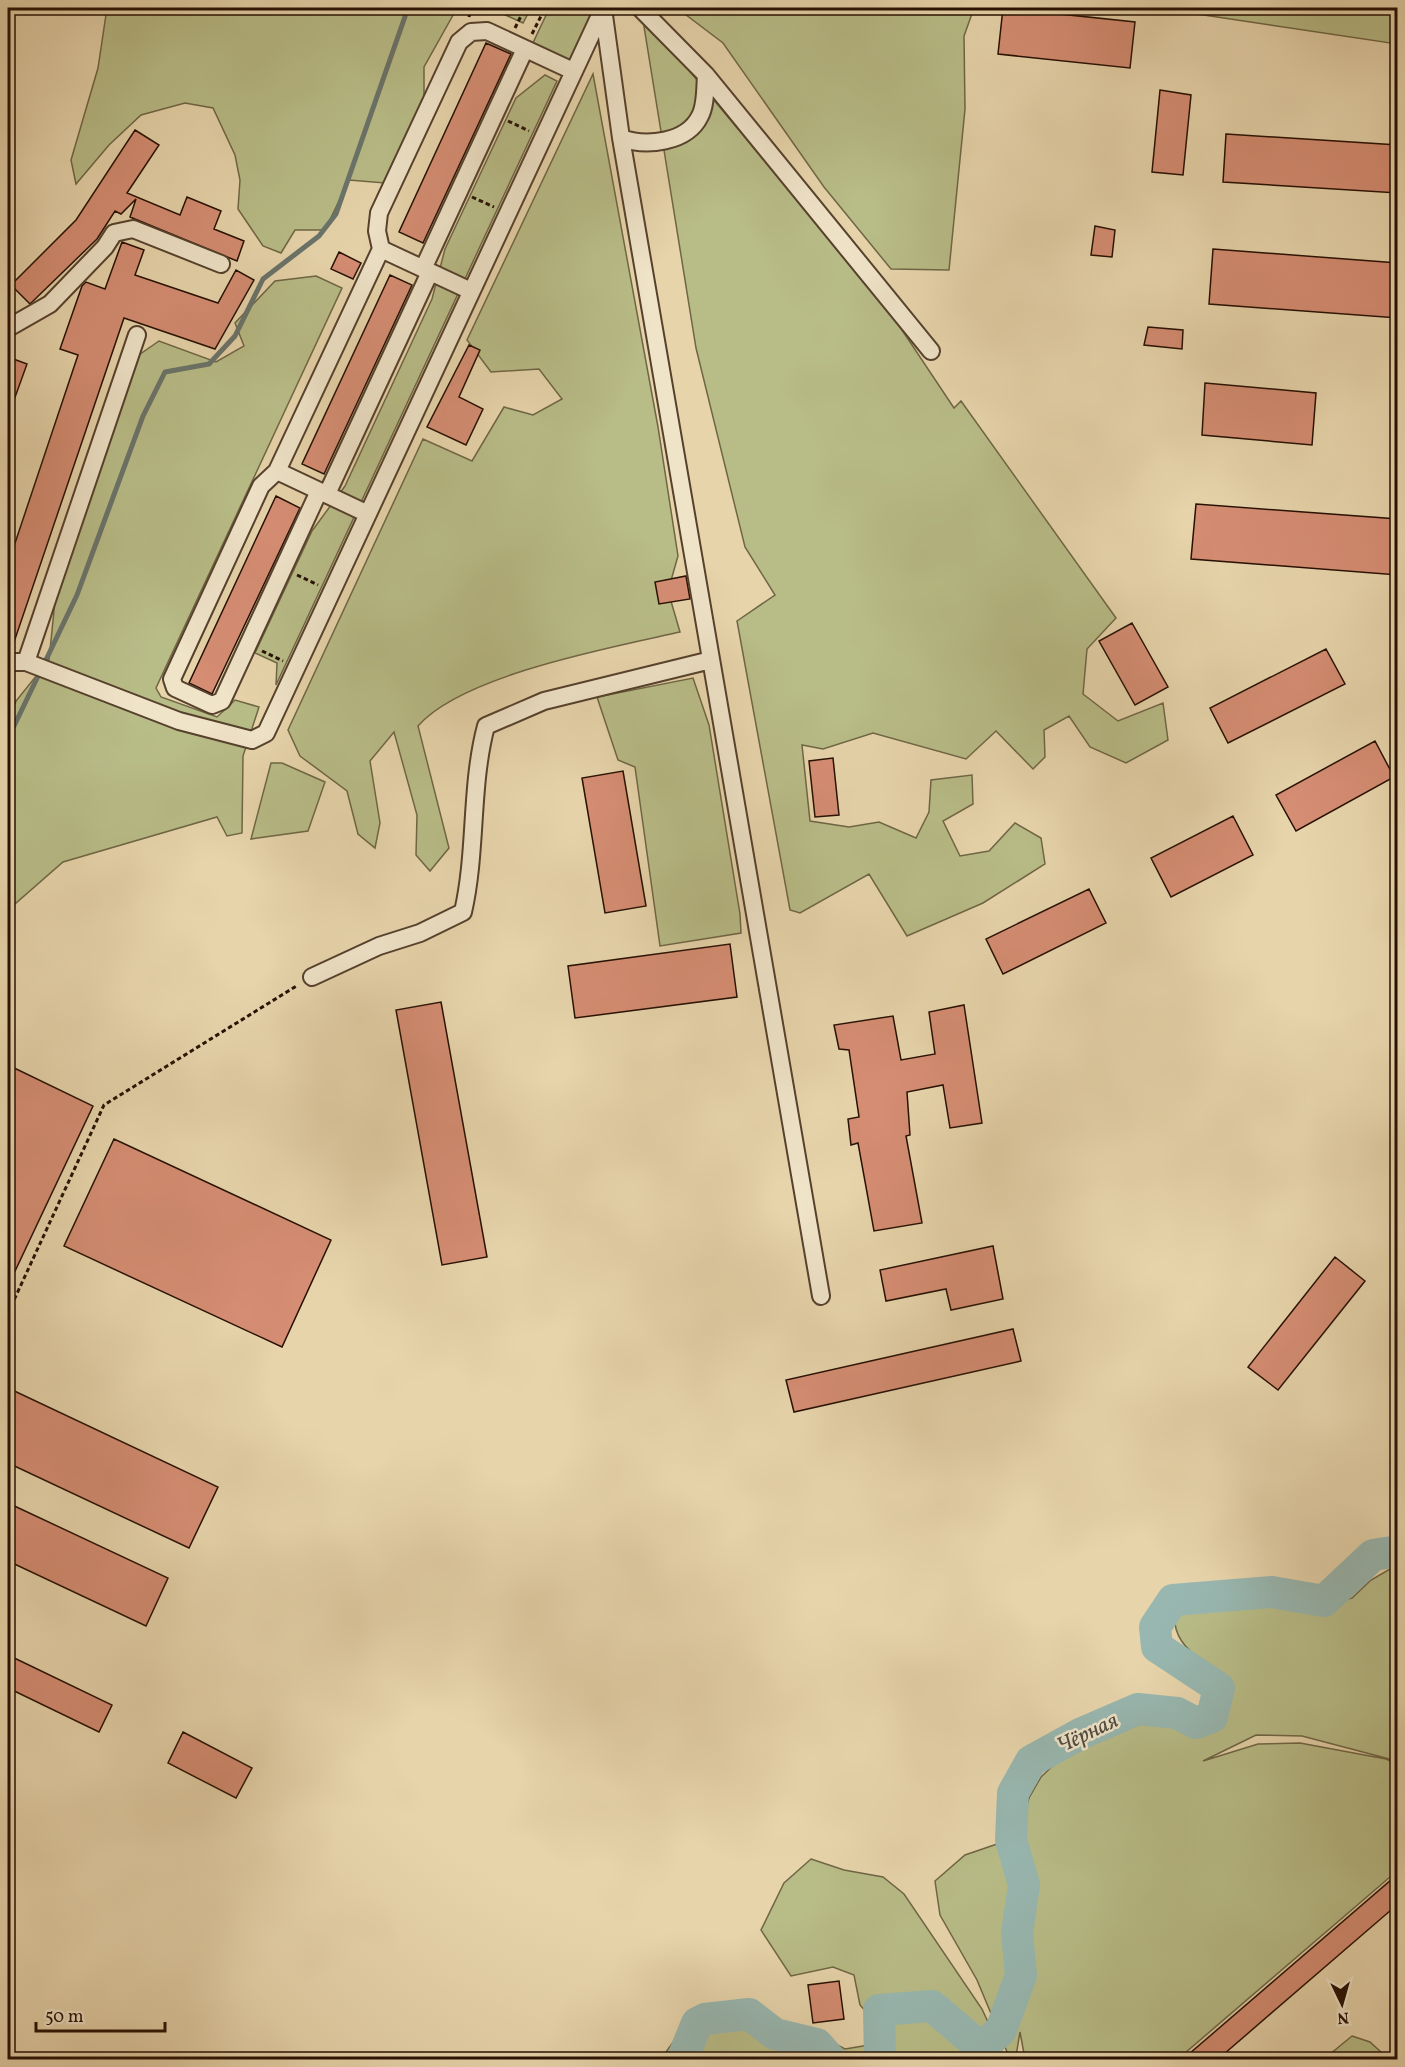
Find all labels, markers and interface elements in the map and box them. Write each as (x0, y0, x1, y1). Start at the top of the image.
water label: Чёрная (1052, 1706, 1124, 1762)
north arrow (1312, 1974, 1372, 2034)
scale bar (36, 1995, 165, 2033)
text: 50 m (45, 2005, 84, 2030)
text: N (1336, 2005, 1350, 2028)

